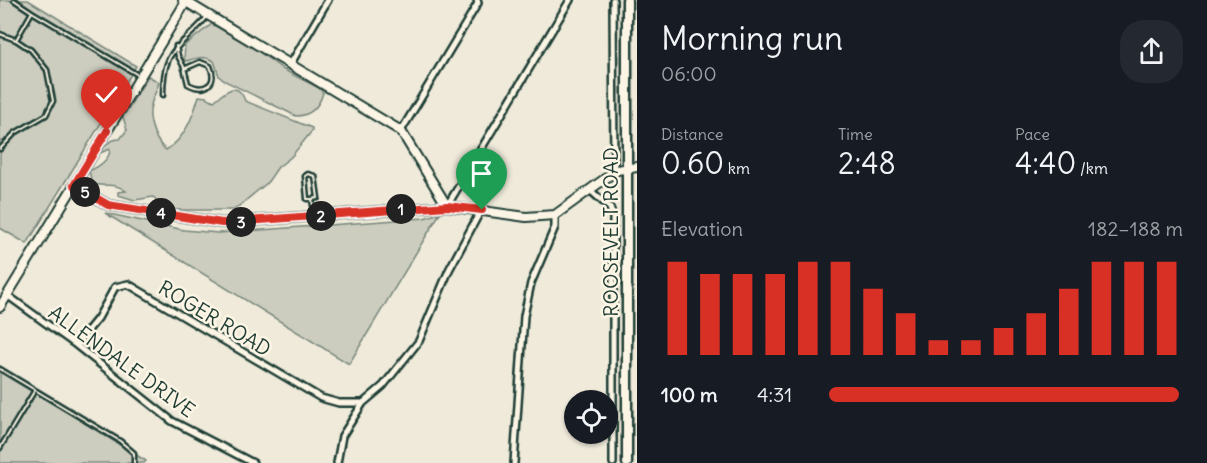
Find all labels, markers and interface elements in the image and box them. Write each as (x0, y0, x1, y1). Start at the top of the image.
text: Morning run (661, 17, 843, 59)
button: share (1120, 20, 1183, 83)
text: 06:00 (661, 61, 717, 86)
pin (81, 69, 132, 131)
icon: check (90, 78, 123, 111)
text: Distance (661, 124, 723, 144)
text: Time (838, 124, 873, 144)
text: Pace (1015, 124, 1050, 144)
text: 0.60 (661, 144, 724, 182)
text: 2:48 (838, 144, 896, 182)
text: 4:40 (1015, 144, 1076, 182)
street label: ROOSEVELT ROAD (598, 147, 623, 317)
pin (456, 148, 507, 210)
icon: arrive (465, 157, 498, 190)
text: km (724, 158, 750, 178)
text: /km (1076, 158, 1108, 178)
pin: 5 (70, 177, 100, 207)
text: 5 (80, 182, 90, 202)
pin: 1 (386, 194, 416, 224)
pin: 4 (146, 198, 176, 228)
text: 1 (398, 199, 404, 219)
pin: 2 (306, 201, 336, 231)
text: 4 (156, 203, 166, 223)
text: 2 (317, 206, 325, 226)
pin: 3 (226, 207, 256, 237)
text: 3 (236, 212, 246, 232)
text: Elevation (661, 216, 743, 241)
text: 182–188 m (1088, 216, 1183, 241)
street label: ROGER ROAD (154, 275, 276, 361)
street label: ALLENDALE DRIVE (44, 300, 200, 422)
text: 100 m (661, 382, 718, 407)
text: 4:31 (757, 382, 792, 407)
map controls (564, 390, 618, 444)
button: locate (564, 390, 618, 444)

